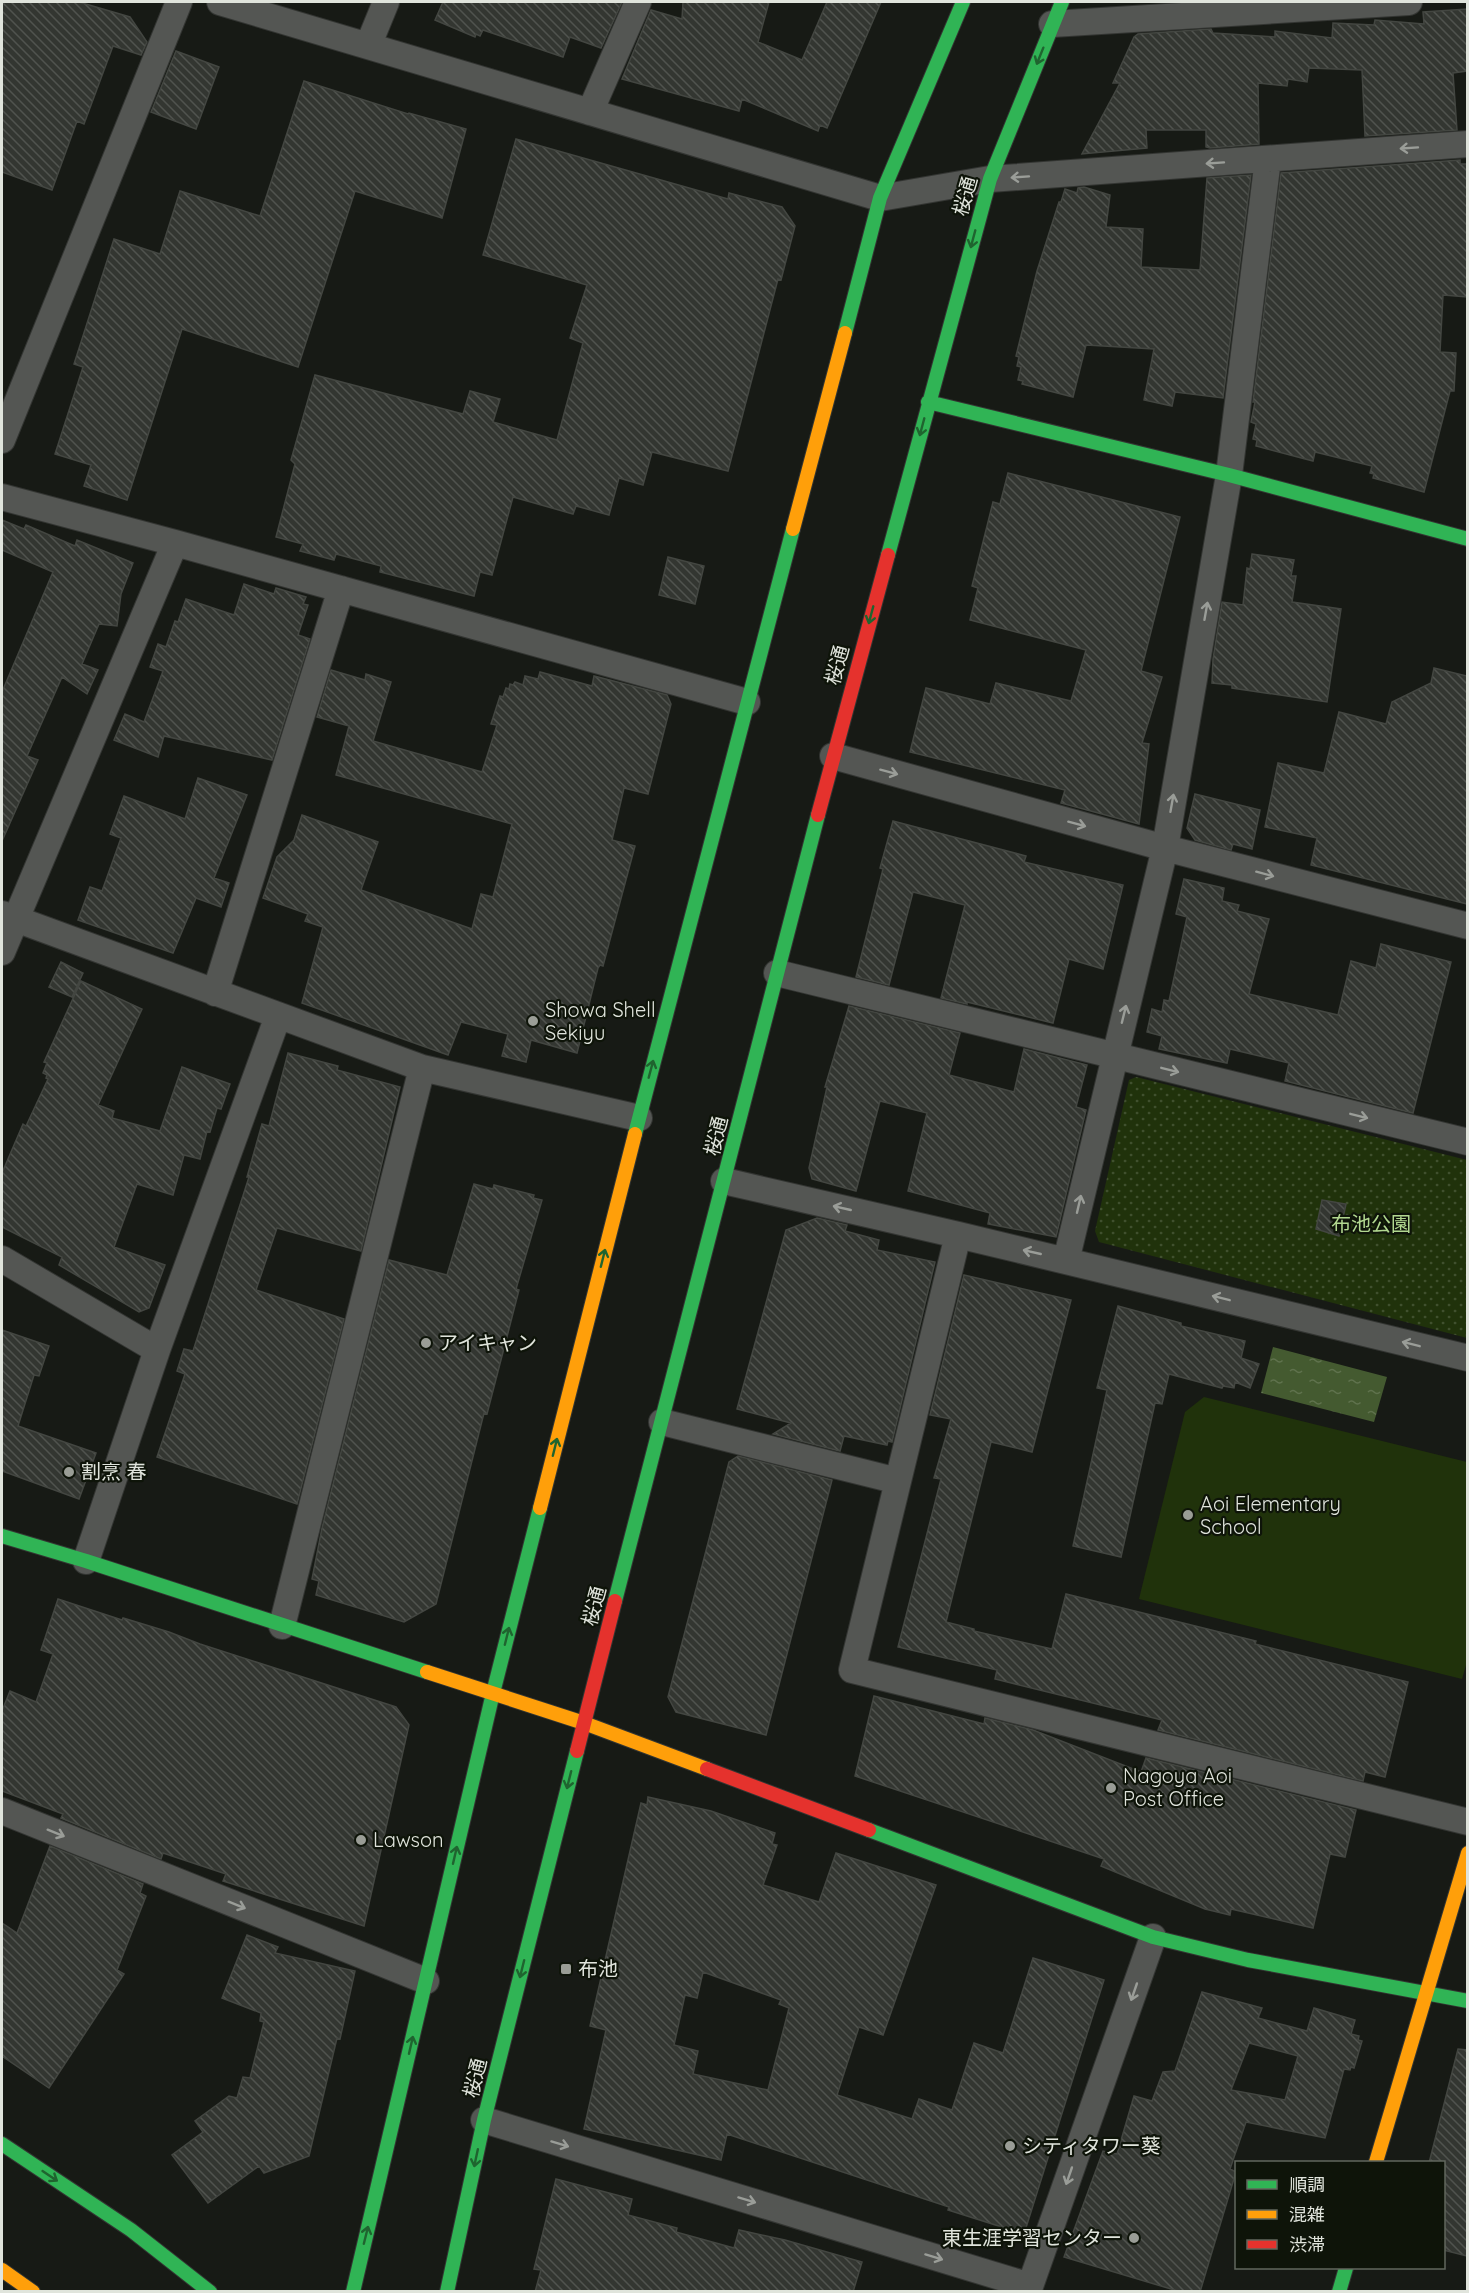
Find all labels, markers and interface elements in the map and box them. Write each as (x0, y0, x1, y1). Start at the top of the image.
one-way arrow (1034, 46, 1045, 64)
one-way arrow (1400, 143, 1420, 154)
one-way arrow (1205, 157, 1225, 168)
one-way arrow (1011, 172, 1031, 183)
street label: 桜通 (947, 173, 982, 219)
one-way arrow (967, 229, 979, 248)
one-way arrow (916, 417, 927, 436)
one-way arrow (1201, 602, 1212, 622)
one-way arrow (865, 605, 876, 624)
street label: 桜通 (819, 642, 854, 687)
one-way arrow (879, 767, 898, 778)
one-way arrow (1167, 794, 1178, 814)
one-way arrow (1067, 818, 1086, 830)
one-way arrow (1256, 869, 1275, 880)
place label: Showa Shell Sekiyu (545, 997, 655, 1045)
one-way arrow (1118, 1005, 1130, 1024)
marker: Showa Shell Sekiyu (526, 1014, 540, 1028)
one-way arrow (646, 1060, 658, 1079)
one-way arrow (1160, 1064, 1179, 1076)
one-way arrow (1350, 1110, 1369, 1122)
street label: 桜通 (699, 1113, 732, 1158)
one-way arrow (1074, 1194, 1085, 1214)
one-way arrow (833, 1202, 852, 1213)
park label: 布池公園 (1331, 1211, 1411, 1236)
one-way arrow (1022, 1246, 1041, 1258)
one-way arrow (598, 1249, 609, 1268)
one-way arrow (1212, 1292, 1231, 1304)
place label: アイキャン (438, 1330, 537, 1355)
marker: アイキャン (419, 1336, 433, 1350)
one-way arrow (1401, 1338, 1420, 1350)
one-way arrow (550, 1438, 561, 1457)
place label: 割烹 春 (81, 1459, 146, 1484)
marker: 割烹 春 (62, 1465, 76, 1479)
place label: Aoi Elementary School (1200, 1491, 1341, 1539)
marker: Aoi Elementary School (1181, 1508, 1195, 1522)
street label: 桜通 (576, 1583, 611, 1628)
one-way arrow (502, 1627, 513, 1646)
place label: Nagoya Aoi Post Office (1123, 1763, 1232, 1811)
one-way arrow (563, 1770, 575, 1789)
marker: Nagoya Aoi Post Office (1104, 1781, 1118, 1795)
place label: Lawson (373, 1827, 444, 1852)
one-way arrow (46, 1828, 65, 1839)
marker: Lawson (354, 1833, 368, 1847)
one-way arrow (450, 1846, 462, 1865)
one-way arrow (227, 1900, 246, 1911)
place label: 布池 (578, 1956, 618, 1981)
one-way arrow (516, 1959, 528, 1978)
marker: 布池 (559, 1962, 573, 1976)
one-way arrow (1127, 1982, 1138, 2001)
one-way arrow (406, 2036, 418, 2055)
street label: 桜通 (458, 2055, 491, 2100)
place label: シティタワー葵 (1022, 2133, 1161, 2158)
one-way arrow (550, 2139, 569, 2150)
marker: シティタワー葵 (1003, 2139, 1017, 2153)
one-way arrow (470, 2148, 481, 2168)
legend (1235, 2161, 1445, 2269)
one-way arrow (1063, 2166, 1074, 2185)
one-way arrow (42, 2170, 59, 2183)
text: 順調 (1289, 2173, 1325, 2196)
one-way arrow (737, 2195, 756, 2206)
text: 混雑 (1289, 2203, 1325, 2226)
one-way arrow (361, 2225, 373, 2244)
place label: 東生涯学習センター (942, 2225, 1122, 2250)
marker: 東生涯学習センター (1127, 2231, 1141, 2245)
text: 渋滞 (1289, 2233, 1325, 2256)
one-way arrow (924, 2252, 943, 2263)

